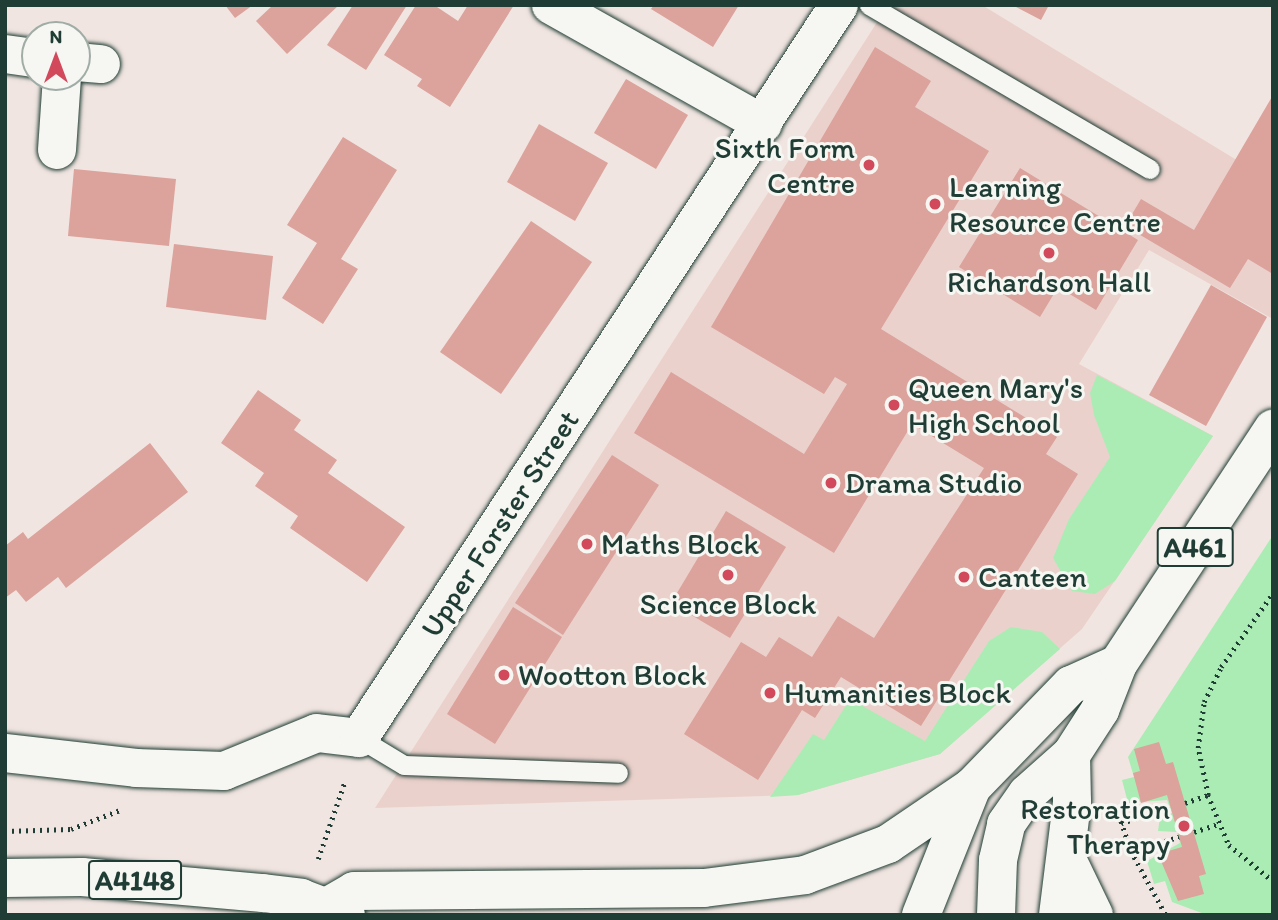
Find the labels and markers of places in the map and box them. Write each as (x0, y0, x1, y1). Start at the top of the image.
place label: Sixth Form Centre (716, 130, 855, 200)
marker: Sixth Form Centre (861, 157, 877, 173)
place label: Learning Resource Centre (949, 169, 1161, 240)
marker: Learning Resource Centre (927, 196, 943, 212)
marker: Richardson Hall (1041, 245, 1057, 261)
place label: Richardson Hall (947, 264, 1151, 300)
place label: Queen Mary's High School (908, 370, 1083, 440)
marker: Queen Mary's High School (886, 397, 902, 413)
place label: Drama Studio (845, 465, 1022, 501)
marker: Drama Studio (823, 475, 839, 491)
place label: Maths Block (601, 526, 759, 562)
marker: Maths Block (579, 536, 595, 552)
place label: Canteen (978, 559, 1087, 595)
marker: Science Block (720, 567, 736, 583)
marker: Canteen (956, 569, 972, 585)
place label: Science Block (640, 586, 816, 622)
place label: Wootton Block (518, 657, 706, 693)
marker: Wootton Block (496, 667, 512, 683)
place label: Humanities Block (784, 675, 1011, 711)
marker: Humanities Block (762, 685, 778, 701)
place label: Restoration Therapy (1020, 791, 1170, 862)
marker: Restoration Therapy (1176, 818, 1192, 834)

